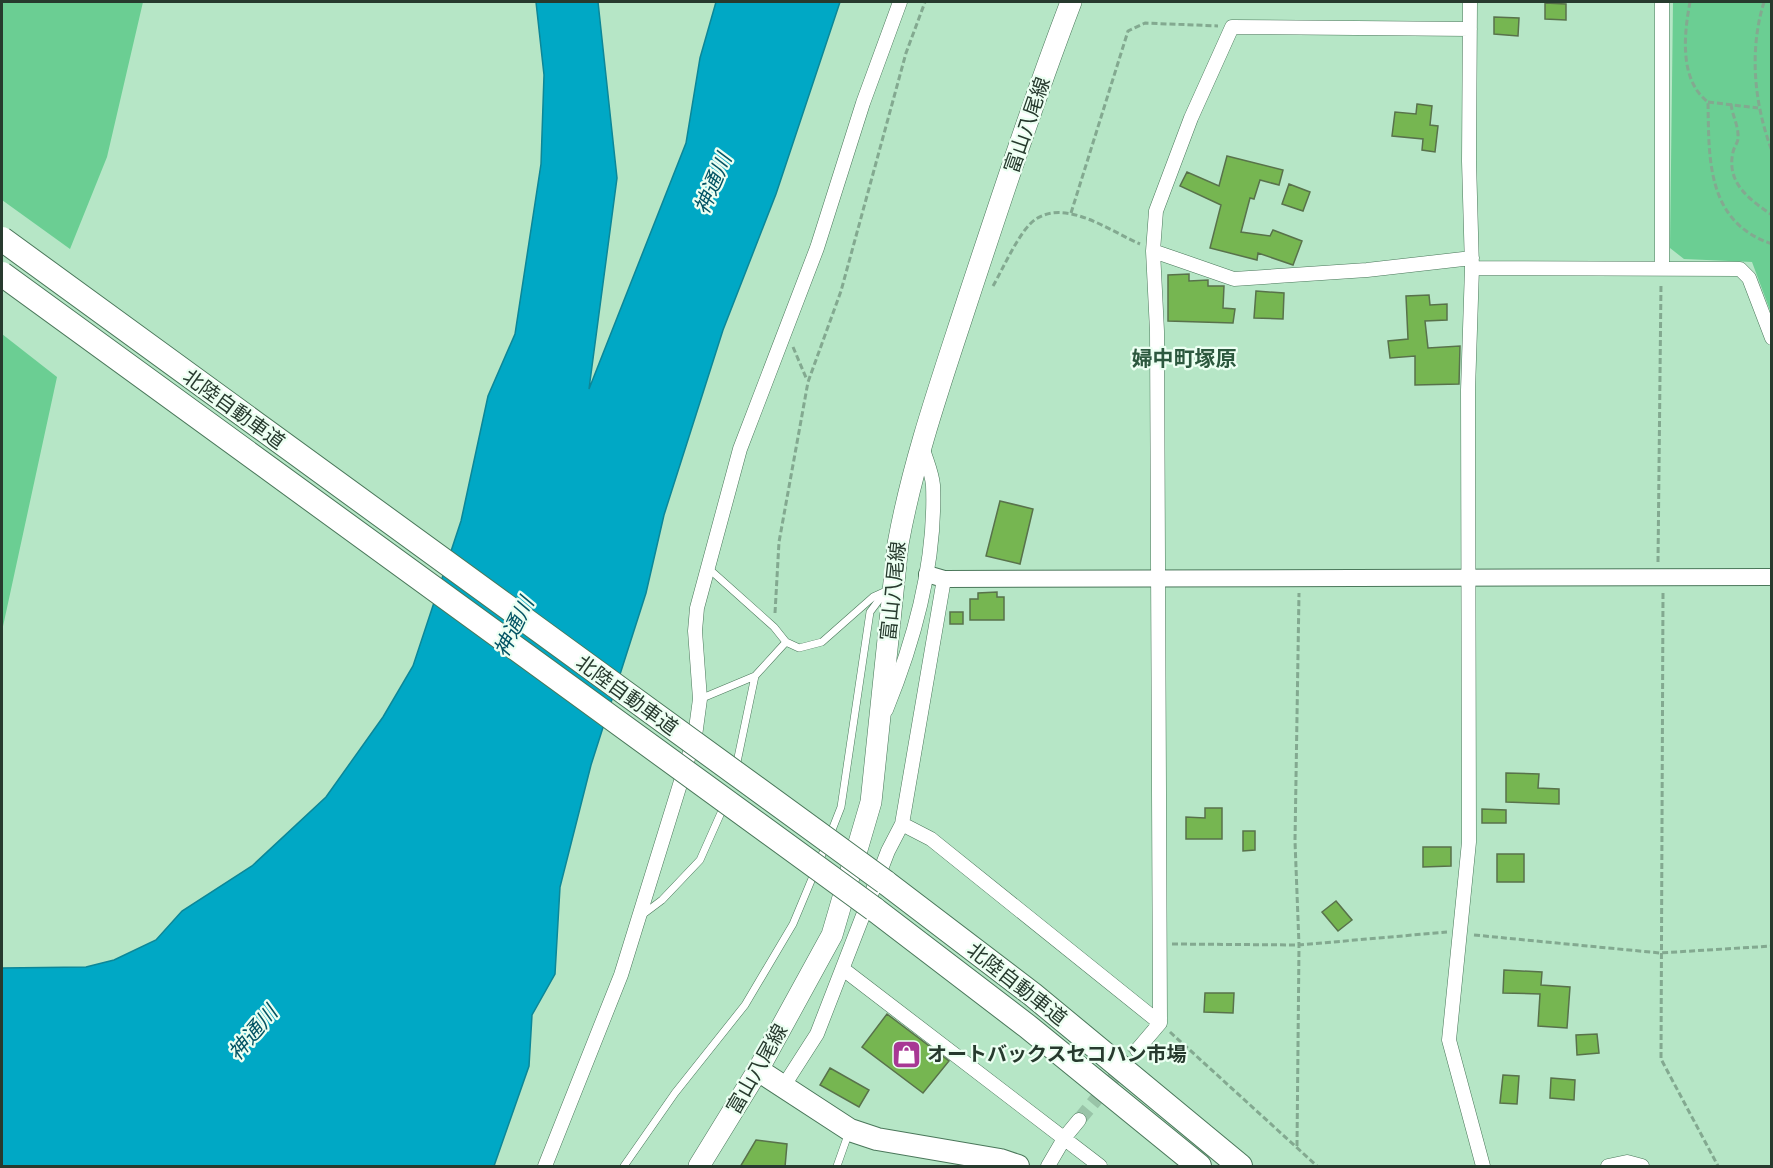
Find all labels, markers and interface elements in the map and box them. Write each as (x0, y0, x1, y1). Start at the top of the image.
street label: 富山八尾線 (998, 73, 1056, 177)
water label: 神通川 (688, 148, 738, 218)
district label: 婦中町塚原 (1132, 345, 1237, 372)
street label: 北陸自動車道 (178, 363, 290, 455)
street label: 富山八尾線 (875, 540, 911, 642)
water label: 神通川 (488, 591, 540, 661)
street label: 北陸自動車道 (571, 649, 683, 741)
street label: 北陸自動車道 (962, 937, 1072, 1031)
water label: 神通川 (222, 998, 284, 1065)
street label: 富山八尾線 (721, 1019, 793, 1119)
shop icon: オートバックスセコハン市場 (890, 1038, 922, 1070)
place label: オートバックスセコハン市場 (927, 1041, 1186, 1067)

